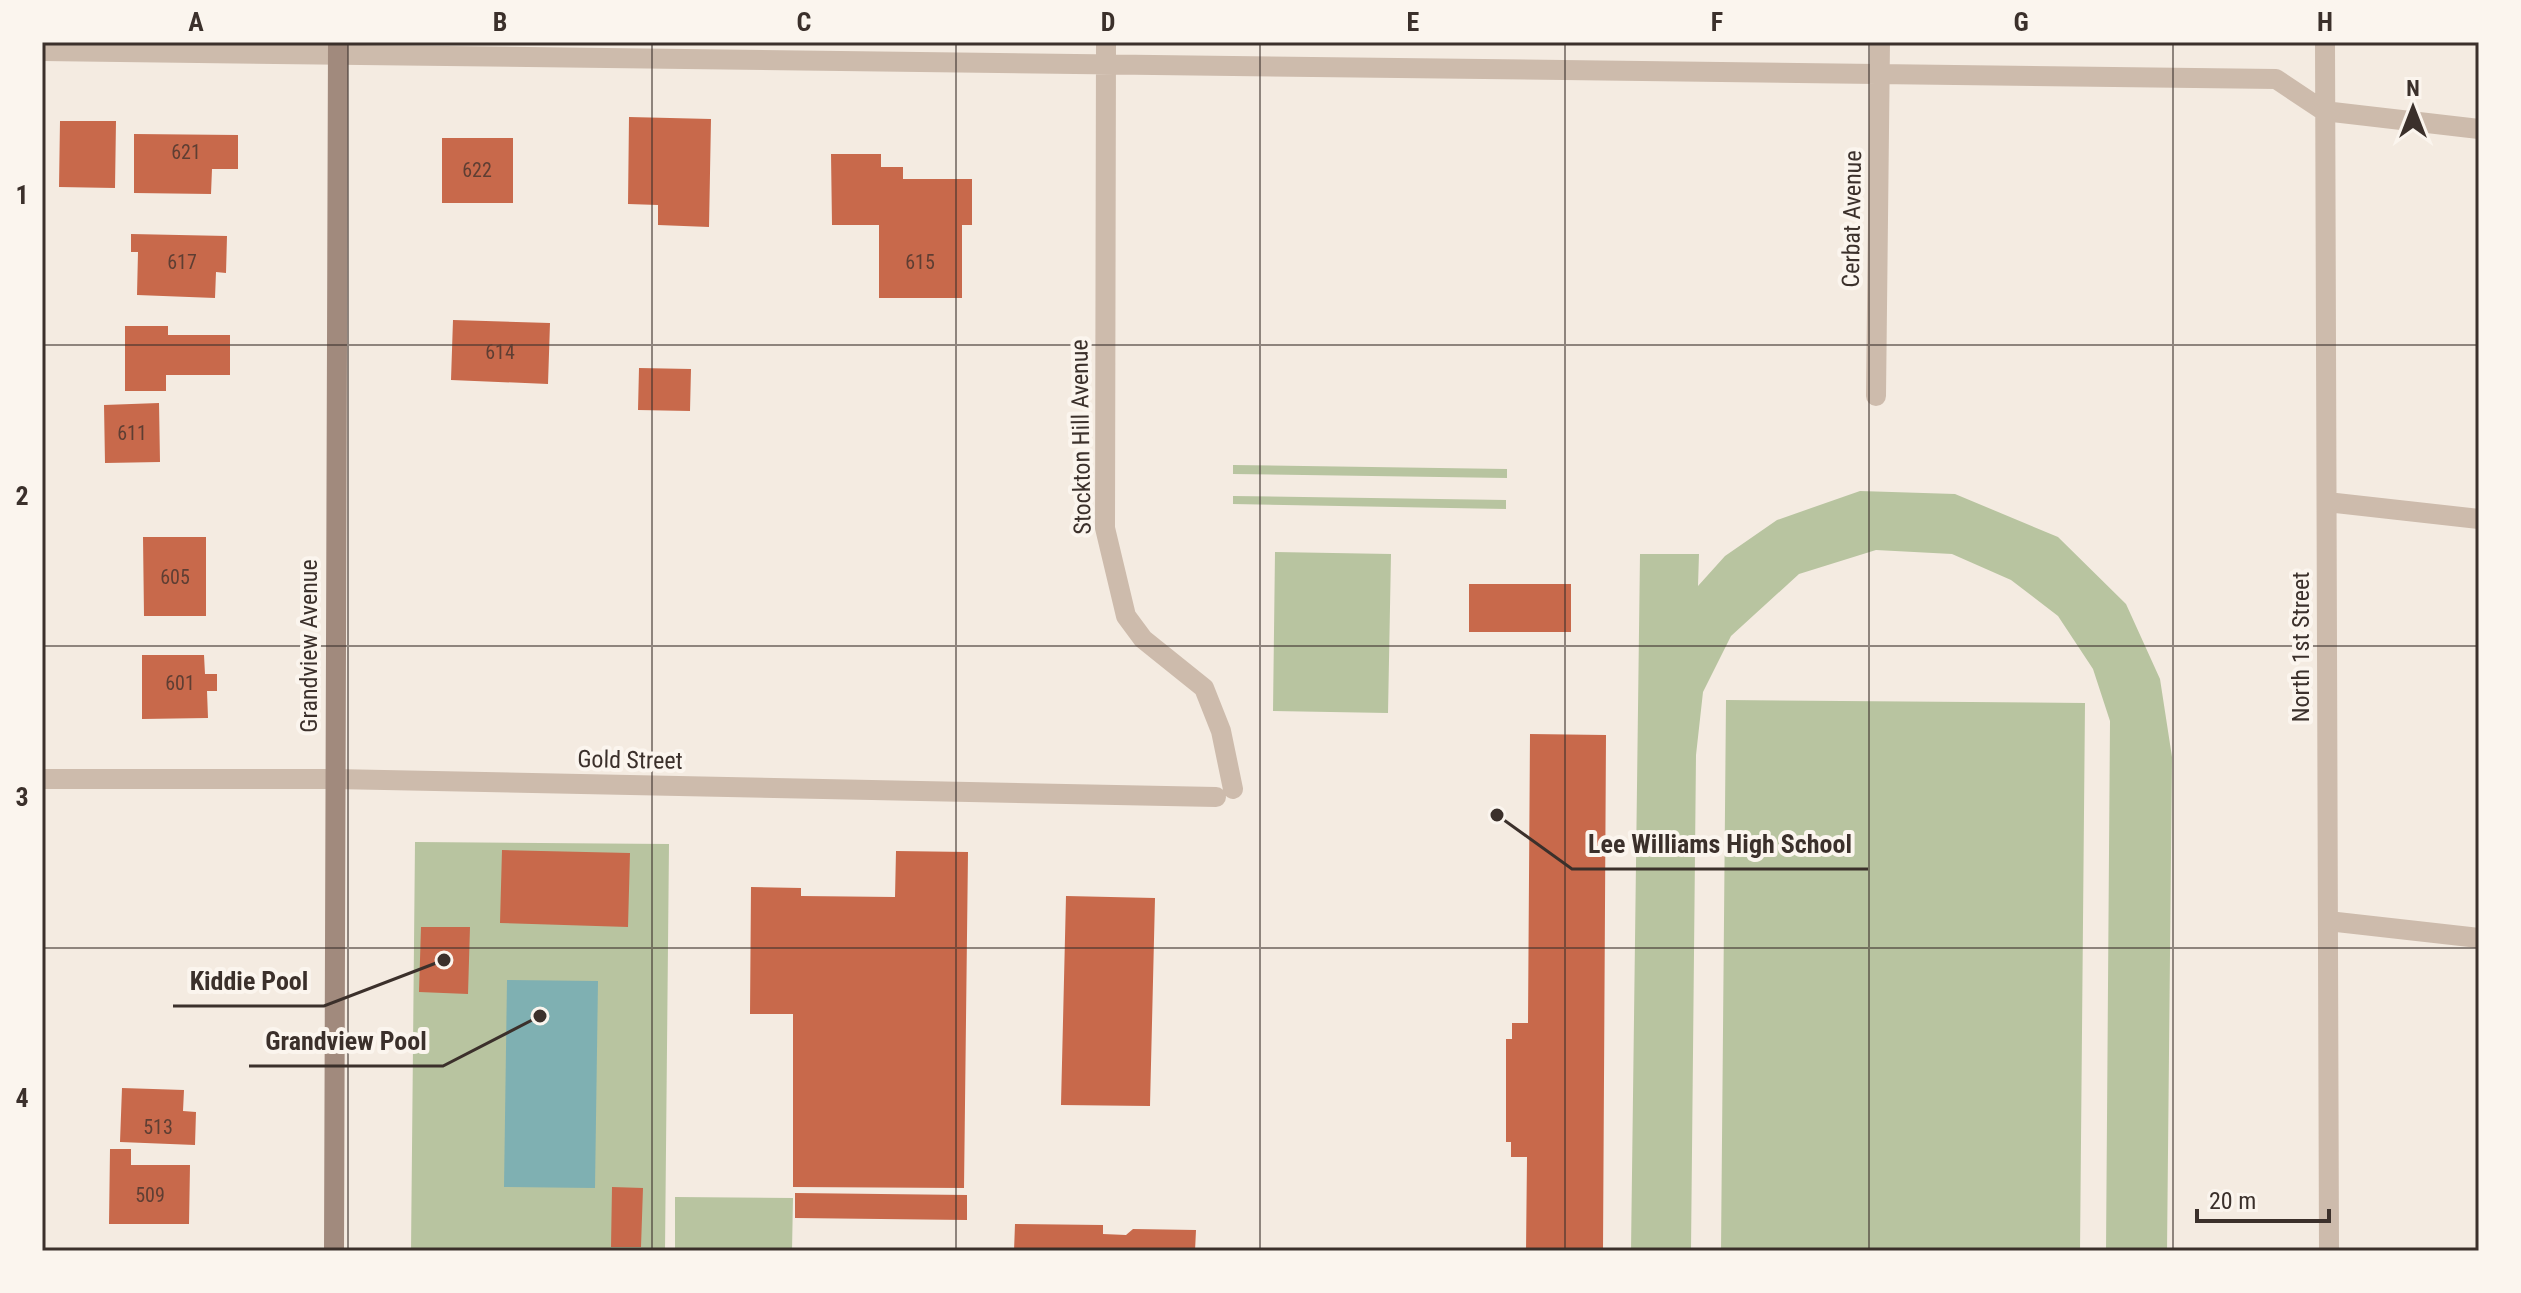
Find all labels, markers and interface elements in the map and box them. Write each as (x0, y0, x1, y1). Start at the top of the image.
text: A (188, 7, 204, 37)
text: B (493, 7, 507, 37)
text: C (797, 7, 812, 37)
text: D (1101, 7, 1115, 37)
text: E (1407, 7, 1420, 37)
text: F (1711, 7, 1723, 37)
text: G (2013, 7, 2029, 37)
text: H (2317, 7, 2333, 37)
north arrow (2373, 68, 2453, 148)
text: N (2406, 76, 2420, 101)
house number: 621 (171, 140, 201, 164)
street label: Cerbat Avenue (1837, 150, 1867, 288)
house number: 622 (462, 158, 492, 182)
text: 1 (15, 180, 29, 210)
house number: 617 (167, 250, 197, 274)
house number: 615 (905, 250, 935, 274)
street label: Stockton Hill Avenue (1065, 339, 1097, 535)
house number: 614 (485, 340, 515, 364)
house number: 611 (117, 421, 147, 445)
text: 2 (15, 481, 29, 511)
street label: Grandview Avenue (295, 559, 323, 733)
house number: 605 (160, 565, 190, 589)
street label: North 1st Street (2287, 572, 2315, 722)
house number: 601 (165, 671, 195, 695)
street label: Gold Street (577, 745, 683, 775)
text: 3 (15, 782, 29, 812)
callout: Lee Williams High School (1572, 819, 1868, 869)
text: Lee Williams High School (1588, 829, 1852, 859)
callout: Kiddie Pool (173, 956, 324, 1006)
text: Kiddie Pool (190, 966, 308, 996)
callout: Grandview Pool (249, 1016, 443, 1066)
text: Grandview Pool (265, 1026, 427, 1056)
text: 4 (15, 1083, 29, 1113)
house number: 513 (143, 1115, 173, 1139)
scale bar (2197, 1173, 2329, 1223)
house number: 509 (135, 1183, 165, 1207)
text: 20 m (2209, 1187, 2256, 1215)

